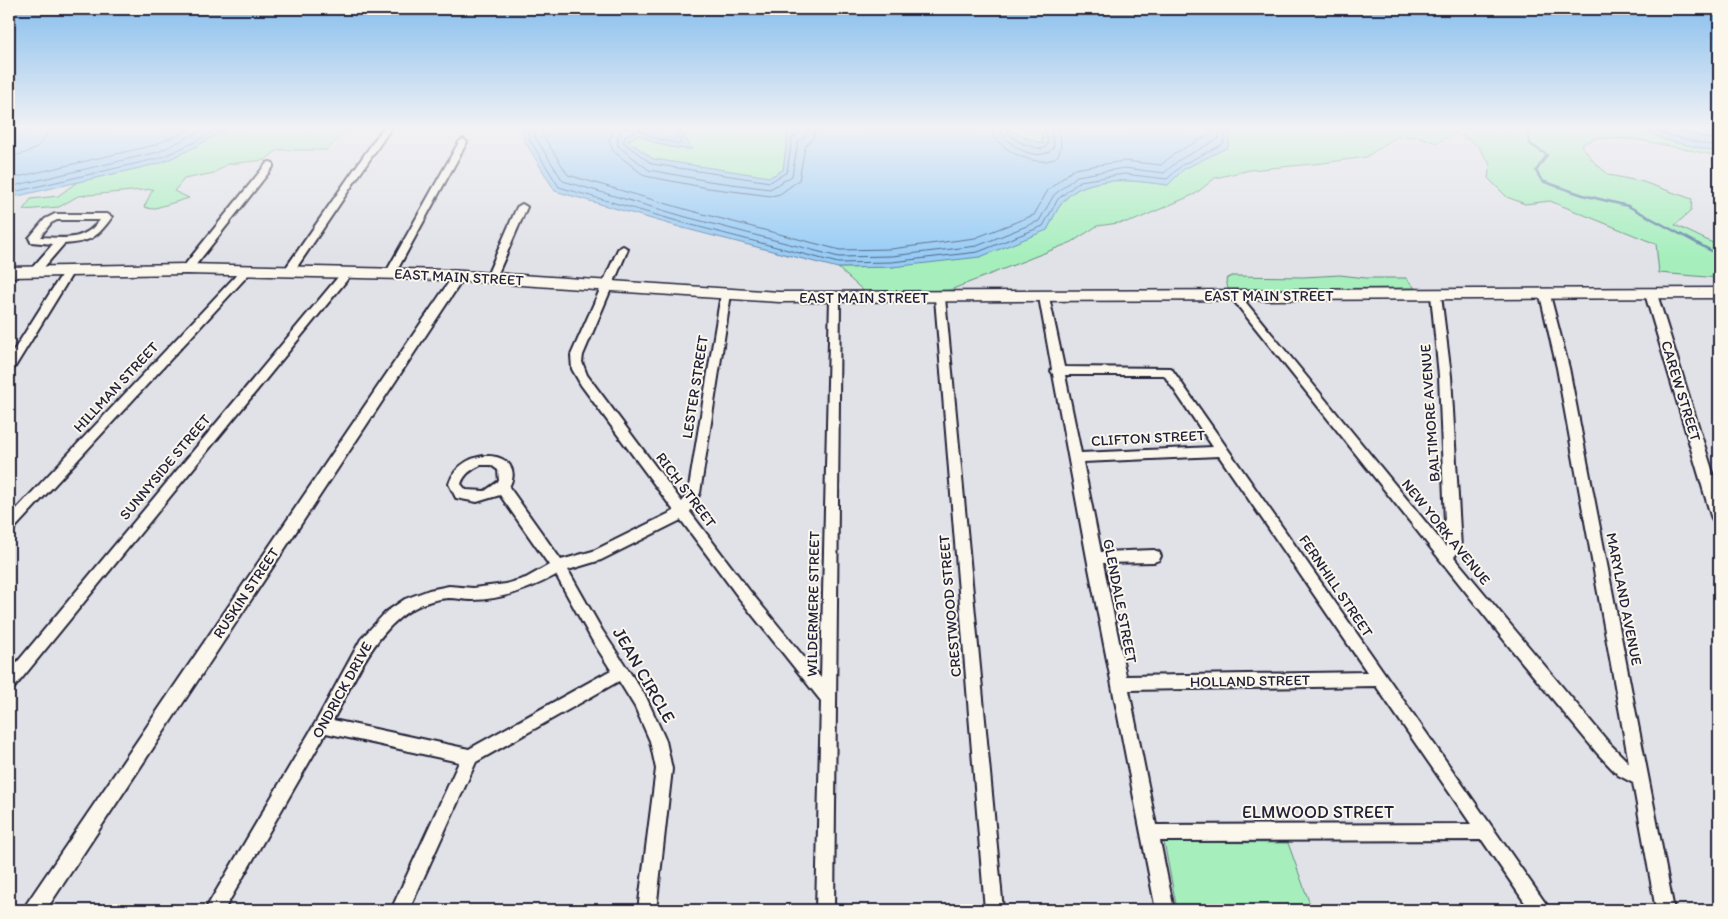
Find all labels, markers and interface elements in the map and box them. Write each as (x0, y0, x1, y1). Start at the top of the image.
street label: EAST MAIN STREET (394, 265, 525, 289)
street label: EAST MAIN STREET (1204, 287, 1334, 305)
street label: EAST MAIN STREET (799, 289, 929, 307)
street label: LESTER STREET (678, 333, 712, 440)
street label: HILLMAN STREET (69, 338, 163, 436)
street label: CAREW STREET (1657, 339, 1705, 444)
street label: BALTIMORE AVENUE (1416, 344, 1444, 482)
street label: SUNNYSIDE STREET (116, 410, 215, 523)
street label: CLIFTON STREET (1090, 426, 1206, 450)
street label: RICH STREET (652, 449, 720, 532)
street label: NEW YORK AVENUE (1398, 475, 1494, 589)
street label: WILDERMERE STREET (803, 530, 823, 677)
street label: FERNHILL STREET (1295, 531, 1377, 641)
street label: MARYLAND AVENUE (1602, 531, 1646, 667)
street label: CRESTWOOD STREET (935, 533, 965, 678)
street label: GLENDALE STREET (1099, 537, 1141, 665)
street label: RUSKIN STREET (209, 544, 283, 642)
street label: JEAN CIRCLE (608, 623, 680, 727)
street label: ONDRICK DRIVE (308, 639, 376, 741)
street label: HOLLAND STREET (1190, 671, 1311, 691)
street label: ELMWOOD STREET (1242, 801, 1394, 823)

